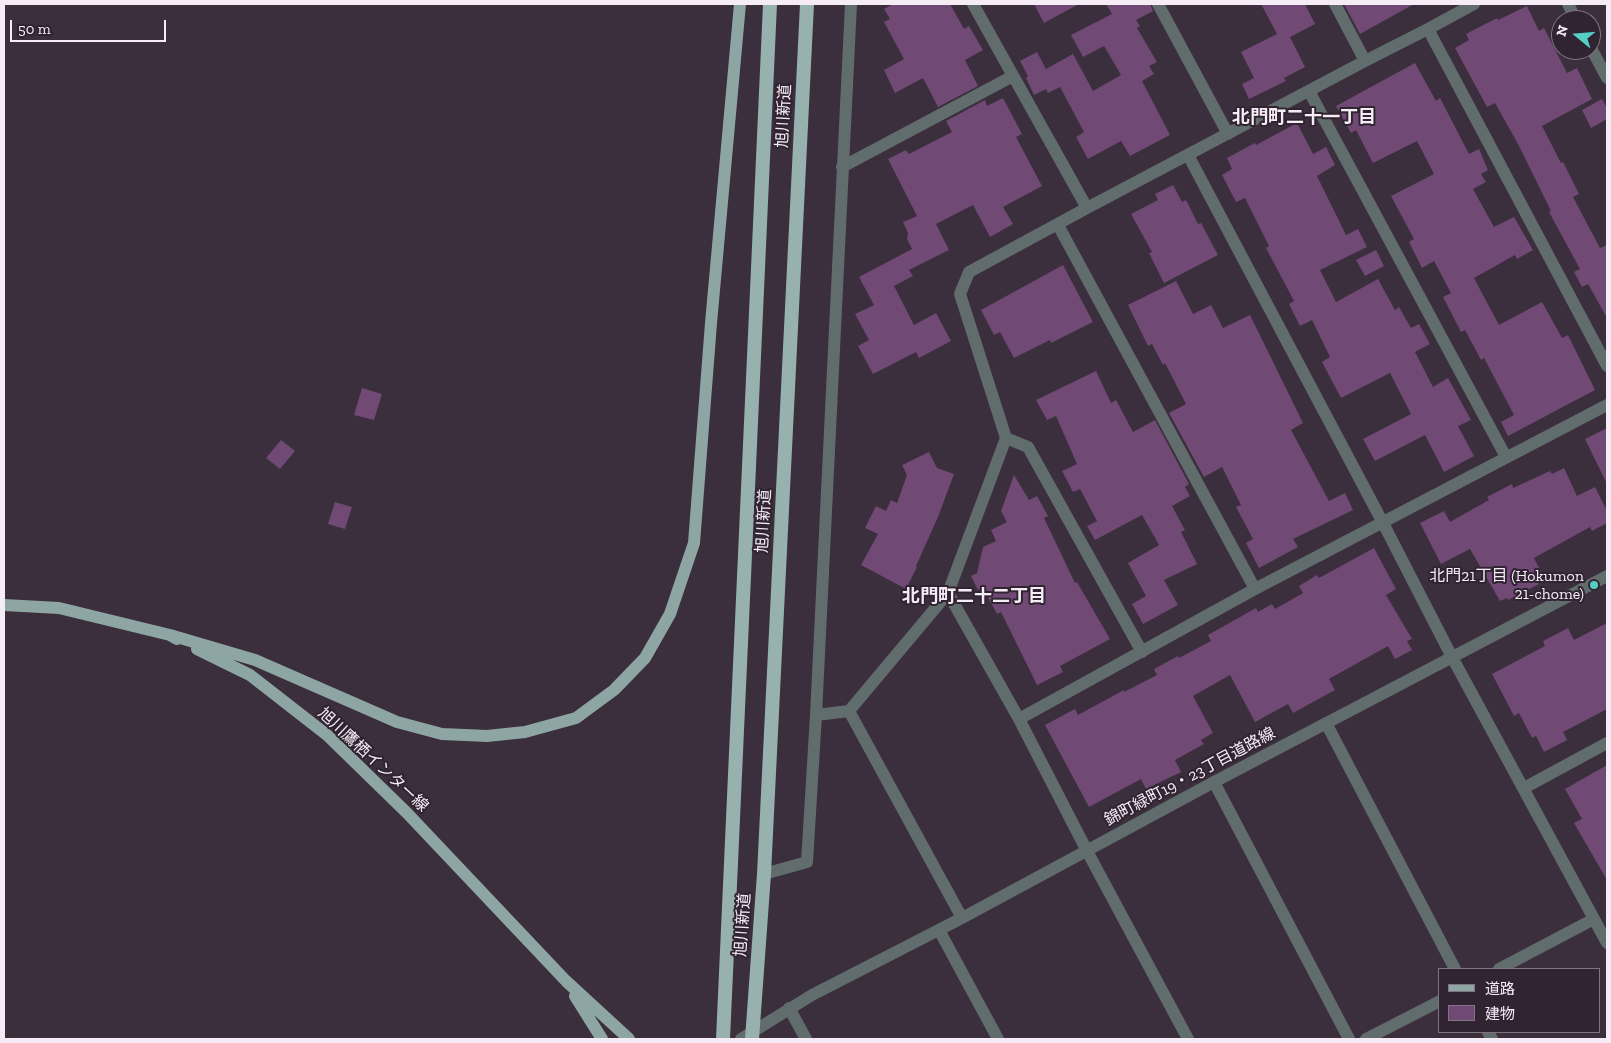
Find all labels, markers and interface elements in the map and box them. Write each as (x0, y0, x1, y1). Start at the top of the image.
scale bar (12, 10, 169, 42)
north arrow (1551, 10, 1601, 60)
text: 50 m (18, 20, 51, 38)
text: N (1552, 23, 1572, 38)
street label: 旭川新道 (773, 84, 795, 148)
district label: 北門町二十一丁目 (1232, 107, 1376, 129)
street label: 旭川新道 (753, 489, 775, 553)
place label: 北門21丁目 (Hokumon 21-chome) (1429, 566, 1584, 604)
marker: 北門21丁目 (Hokumon 21-chome) (1588, 579, 1600, 591)
district label: 北門町二十二丁目 (902, 586, 1046, 608)
street label: 旭川鷹栖インター線 (314, 704, 432, 816)
street label: 錦町緑町19・23丁目道路線 (1101, 724, 1279, 830)
street label: 旭川新道 (731, 892, 755, 958)
legend (1438, 968, 1601, 1033)
text: 道路 (1485, 980, 1515, 998)
text: 建物 (1485, 1005, 1515, 1023)

